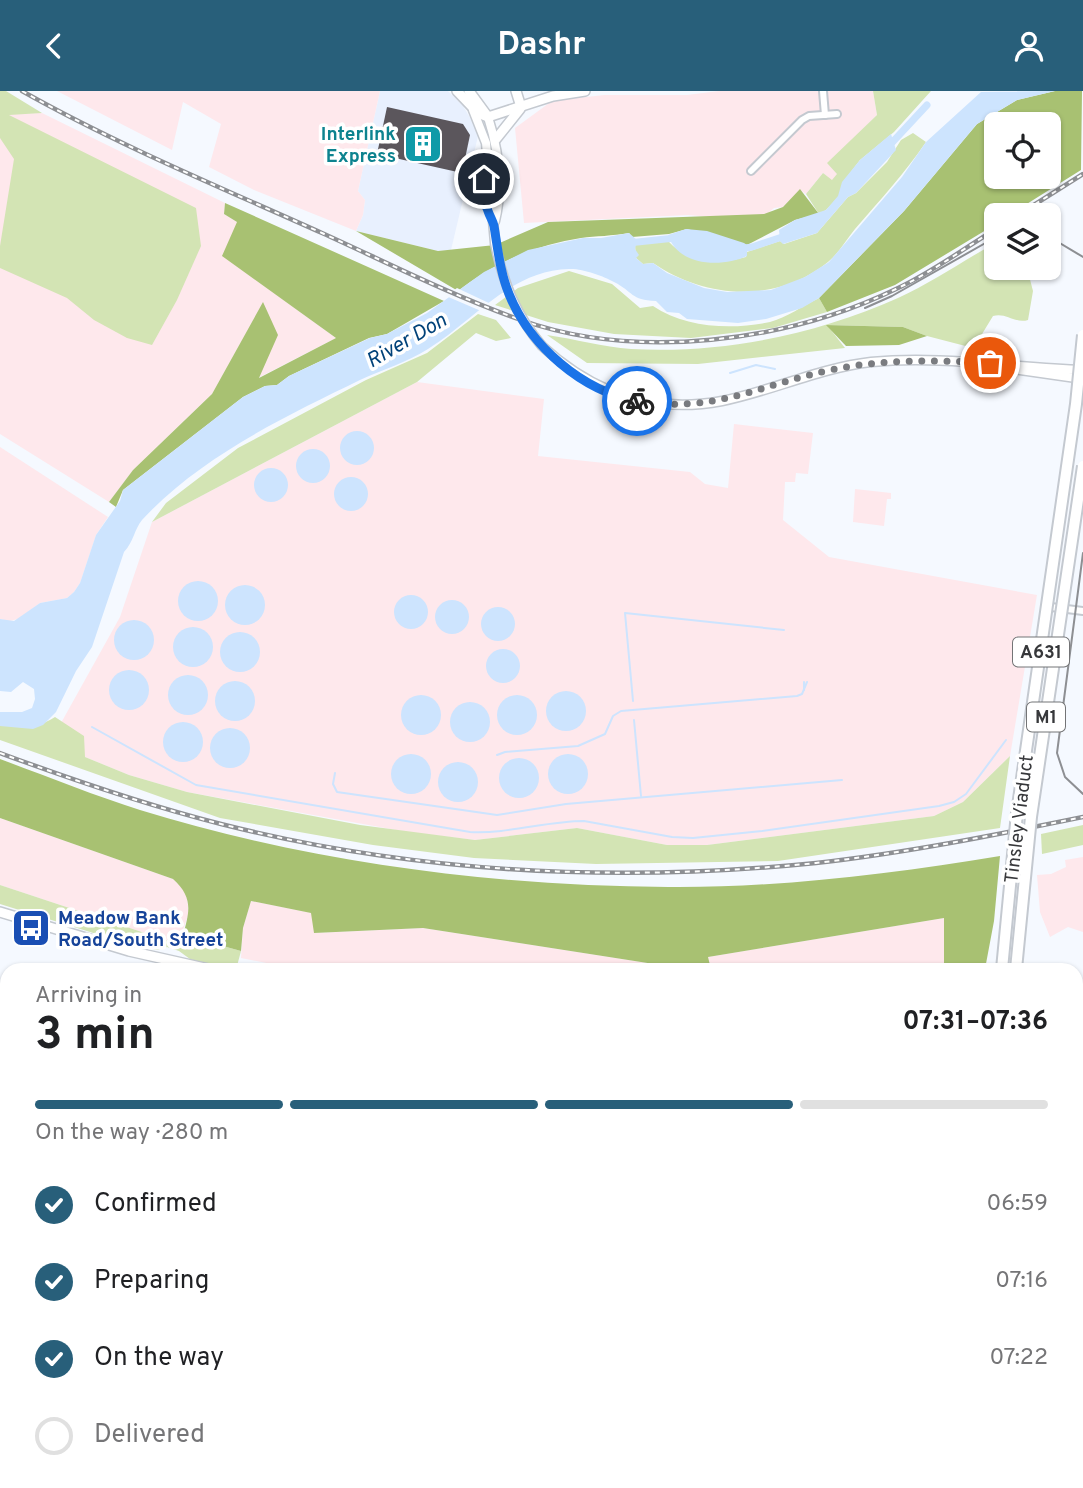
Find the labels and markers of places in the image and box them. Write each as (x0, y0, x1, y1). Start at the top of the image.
place label: Interlink Express (321, 123, 396, 169)
building icon: Interlink Express (402, 123, 444, 165)
pin (454, 149, 514, 209)
pin (960, 333, 1020, 393)
bus stop icon: Meadow Bank Road/South Street (10, 907, 52, 949)
place label: Meadow Bank Road/South Street (58, 907, 224, 953)

